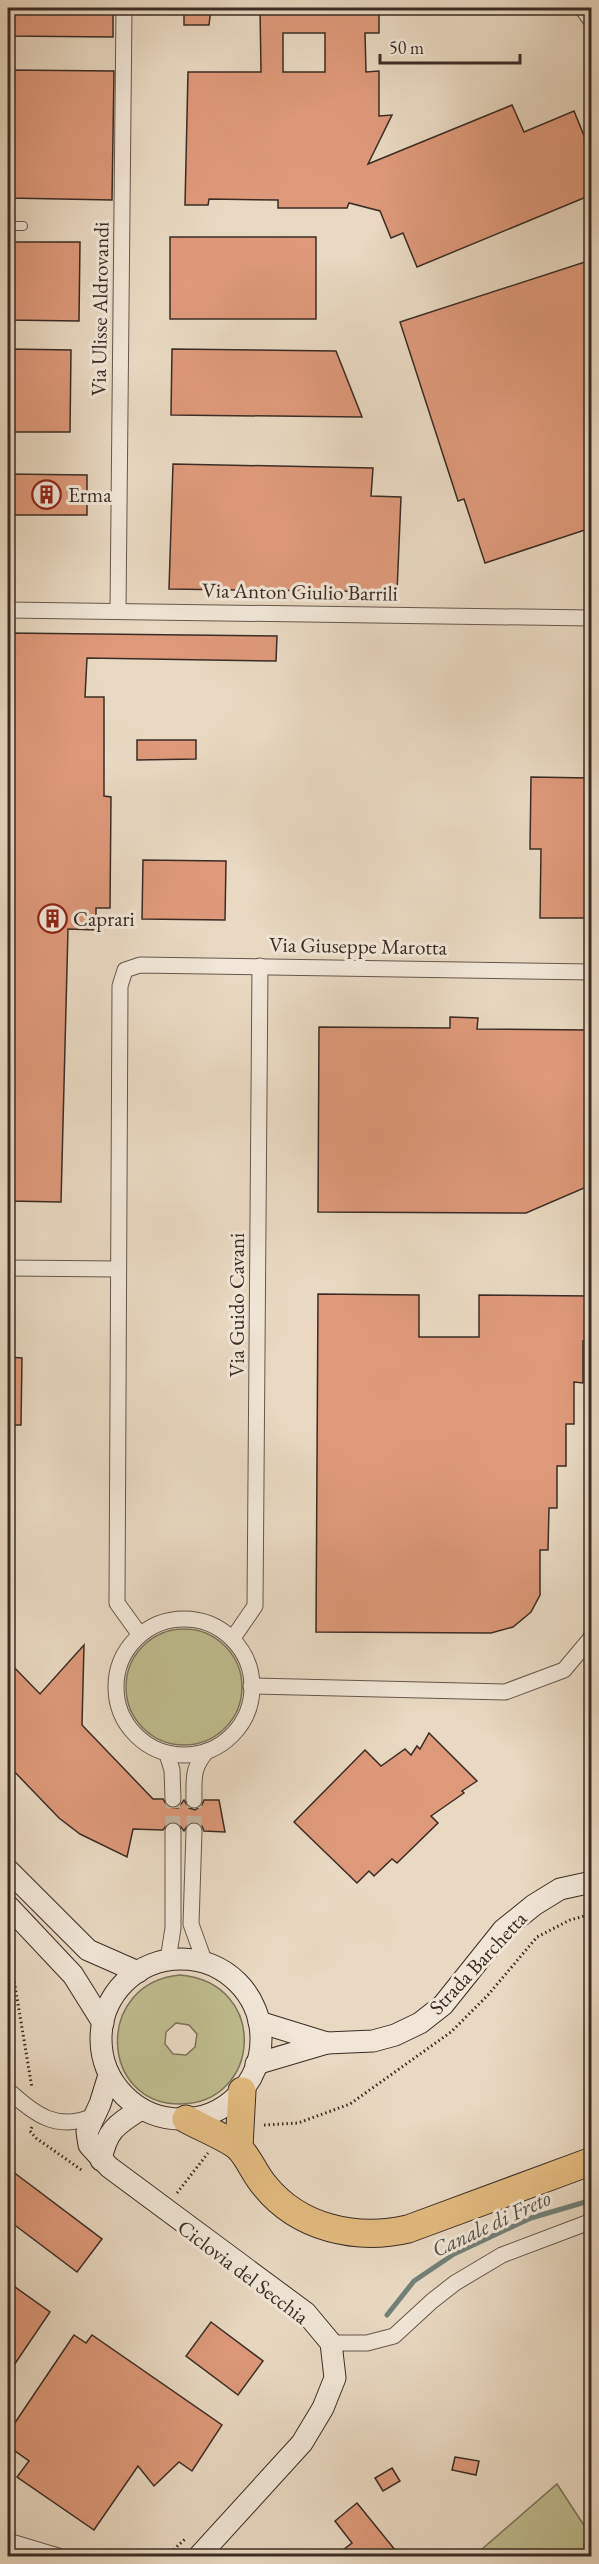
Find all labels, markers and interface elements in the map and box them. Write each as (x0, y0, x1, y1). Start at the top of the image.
scale bar (380, 27, 520, 65)
text: 50 m (389, 36, 424, 59)
street label: Via Ulisse Aldrovandi (84, 222, 115, 396)
building icon: Erma (31, 479, 63, 511)
place label: Erma (68, 481, 112, 508)
street label: Via Anton Giulio Barrili (202, 576, 398, 607)
building icon: Caprari (36, 903, 68, 935)
place label: Caprari (73, 905, 135, 932)
street label: Via Giuseppe Marotta (269, 930, 448, 961)
street label: Via Guido Cavani (223, 1233, 250, 1377)
street label: Strada Barchetta (423, 1905, 533, 2020)
water label: Canale di Freto (427, 2183, 556, 2264)
street label: Ciclovia del Secchia (172, 2213, 315, 2330)

